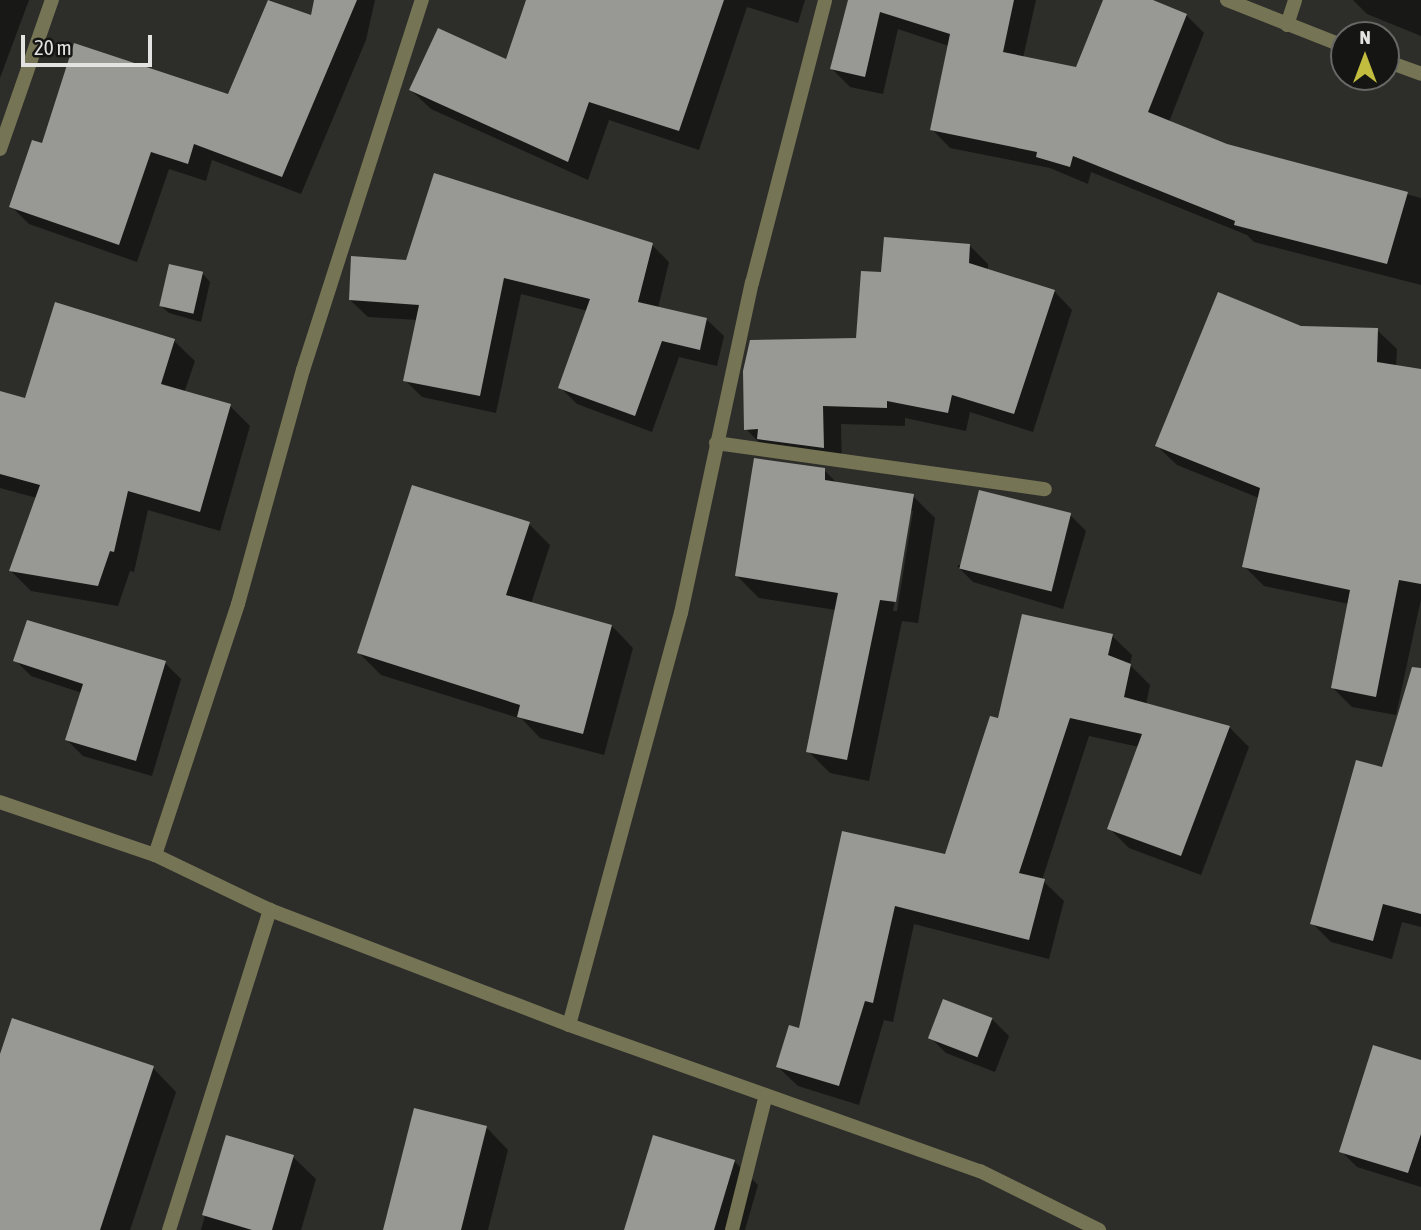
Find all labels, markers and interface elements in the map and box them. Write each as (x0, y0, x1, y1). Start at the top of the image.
scale bar (24, 21, 156, 65)
north arrow (1330, 21, 1400, 91)
text: N (1359, 26, 1371, 48)
text: 20 m (34, 35, 72, 59)

